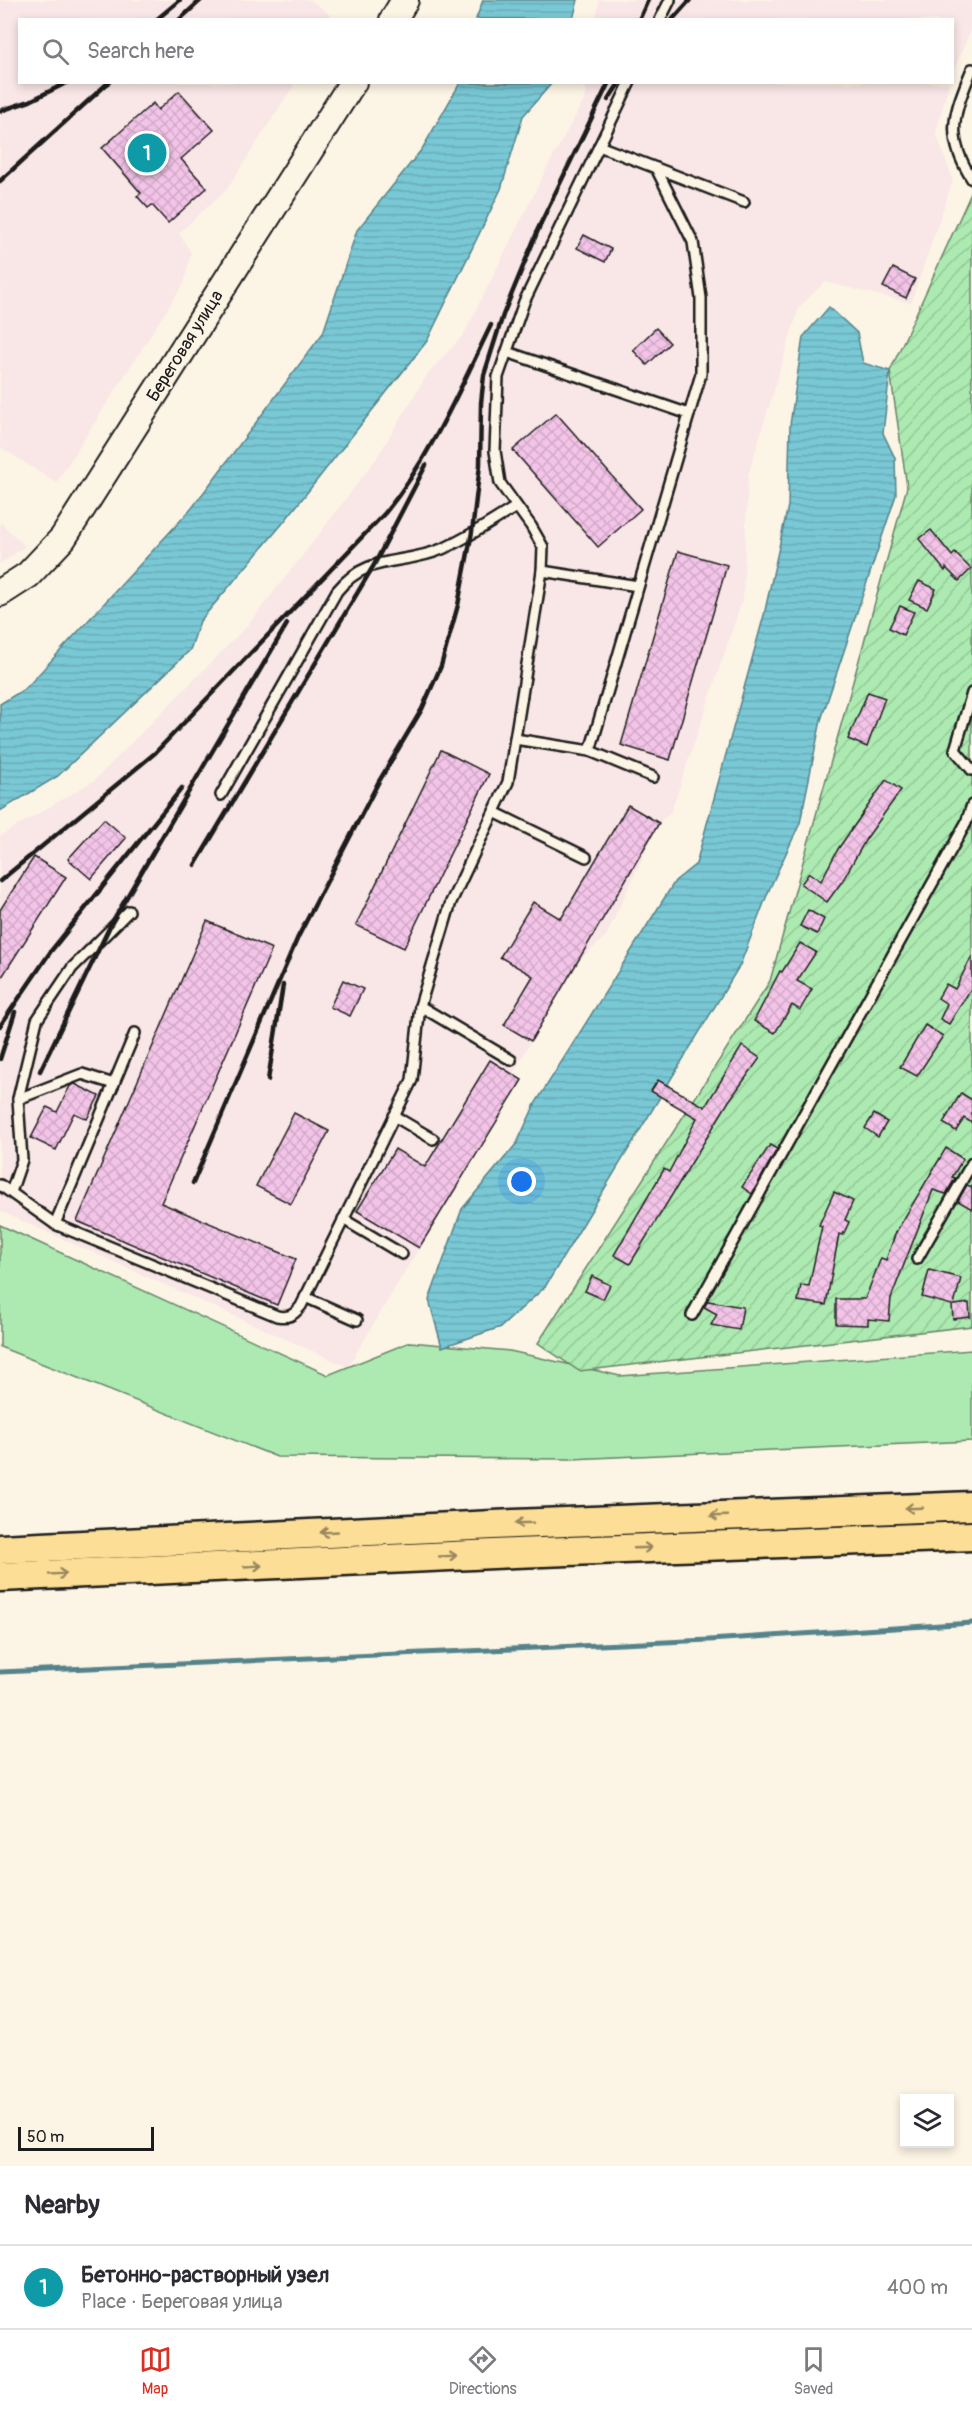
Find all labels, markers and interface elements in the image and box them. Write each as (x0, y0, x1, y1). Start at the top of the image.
search box (18, 18, 954, 84)
icon: search (39, 35, 72, 68)
text: Search here (87, 37, 194, 65)
pin: 1 (128, 130, 166, 176)
street label: Береговая улица (142, 286, 228, 406)
your location (507, 1167, 536, 1196)
one-way arrow (904, 1502, 924, 1513)
one-way arrow (709, 1510, 729, 1521)
one-way arrow (514, 1518, 534, 1529)
one-way arrow (320, 1527, 340, 1538)
one-way arrow (632, 1542, 652, 1554)
one-way arrow (438, 1551, 457, 1562)
one-way arrow (243, 1560, 263, 1571)
one-way arrow (48, 1569, 68, 1580)
map controls (900, 2094, 954, 2148)
button: layers (900, 2094, 954, 2148)
scale bar (18, 2124, 154, 2152)
text: 50 m (27, 2127, 64, 2147)
text: Nearby (24, 2189, 100, 2221)
text: Бетонно-растворный узел (81, 2261, 329, 2289)
text: 1 (40, 2275, 47, 2300)
text: 400 m (887, 2275, 948, 2300)
text: Place · Береговая улица (81, 2289, 283, 2314)
tab: Map (139, 2343, 172, 2399)
tab: Directions (449, 2343, 517, 2399)
tab: Saved (794, 2343, 833, 2399)

